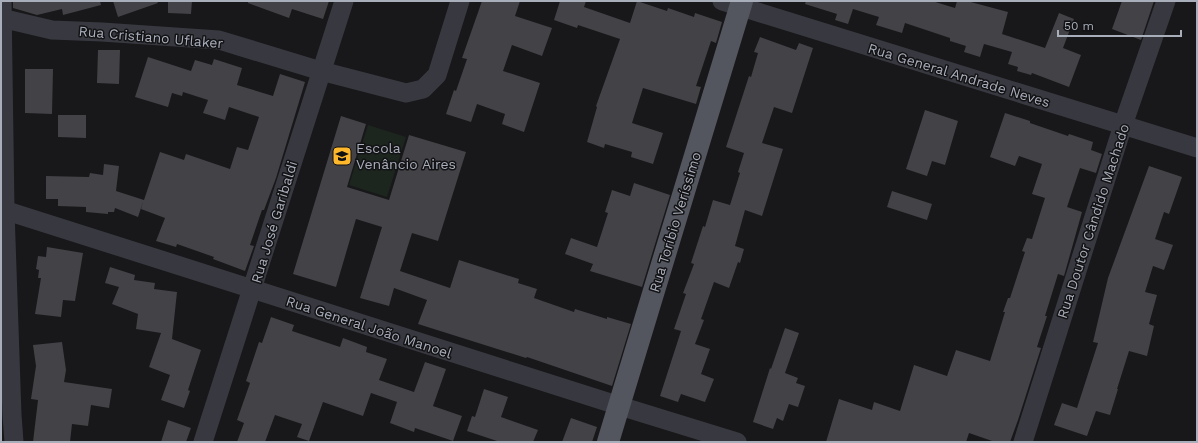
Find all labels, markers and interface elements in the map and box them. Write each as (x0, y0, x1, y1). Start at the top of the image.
scale bar (1058, 12, 1181, 38)
text: 50 m (1064, 19, 1094, 33)
street label: Rua Cristiano Uflaker (78, 23, 224, 51)
street label: Rua General Andrade Neves (866, 40, 1052, 110)
street label: Rua Doutor Cândido Machado (1054, 122, 1132, 320)
place label: Escola Venâncio Aires (356, 140, 456, 172)
school or university icon: Escola Venâncio Aires (331, 145, 353, 167)
street label: Rua Toríbio Veríssimo (646, 150, 704, 294)
street label: Rua José Garibaldi (248, 159, 300, 285)
street label: Rua General João Manoel (284, 293, 455, 362)

